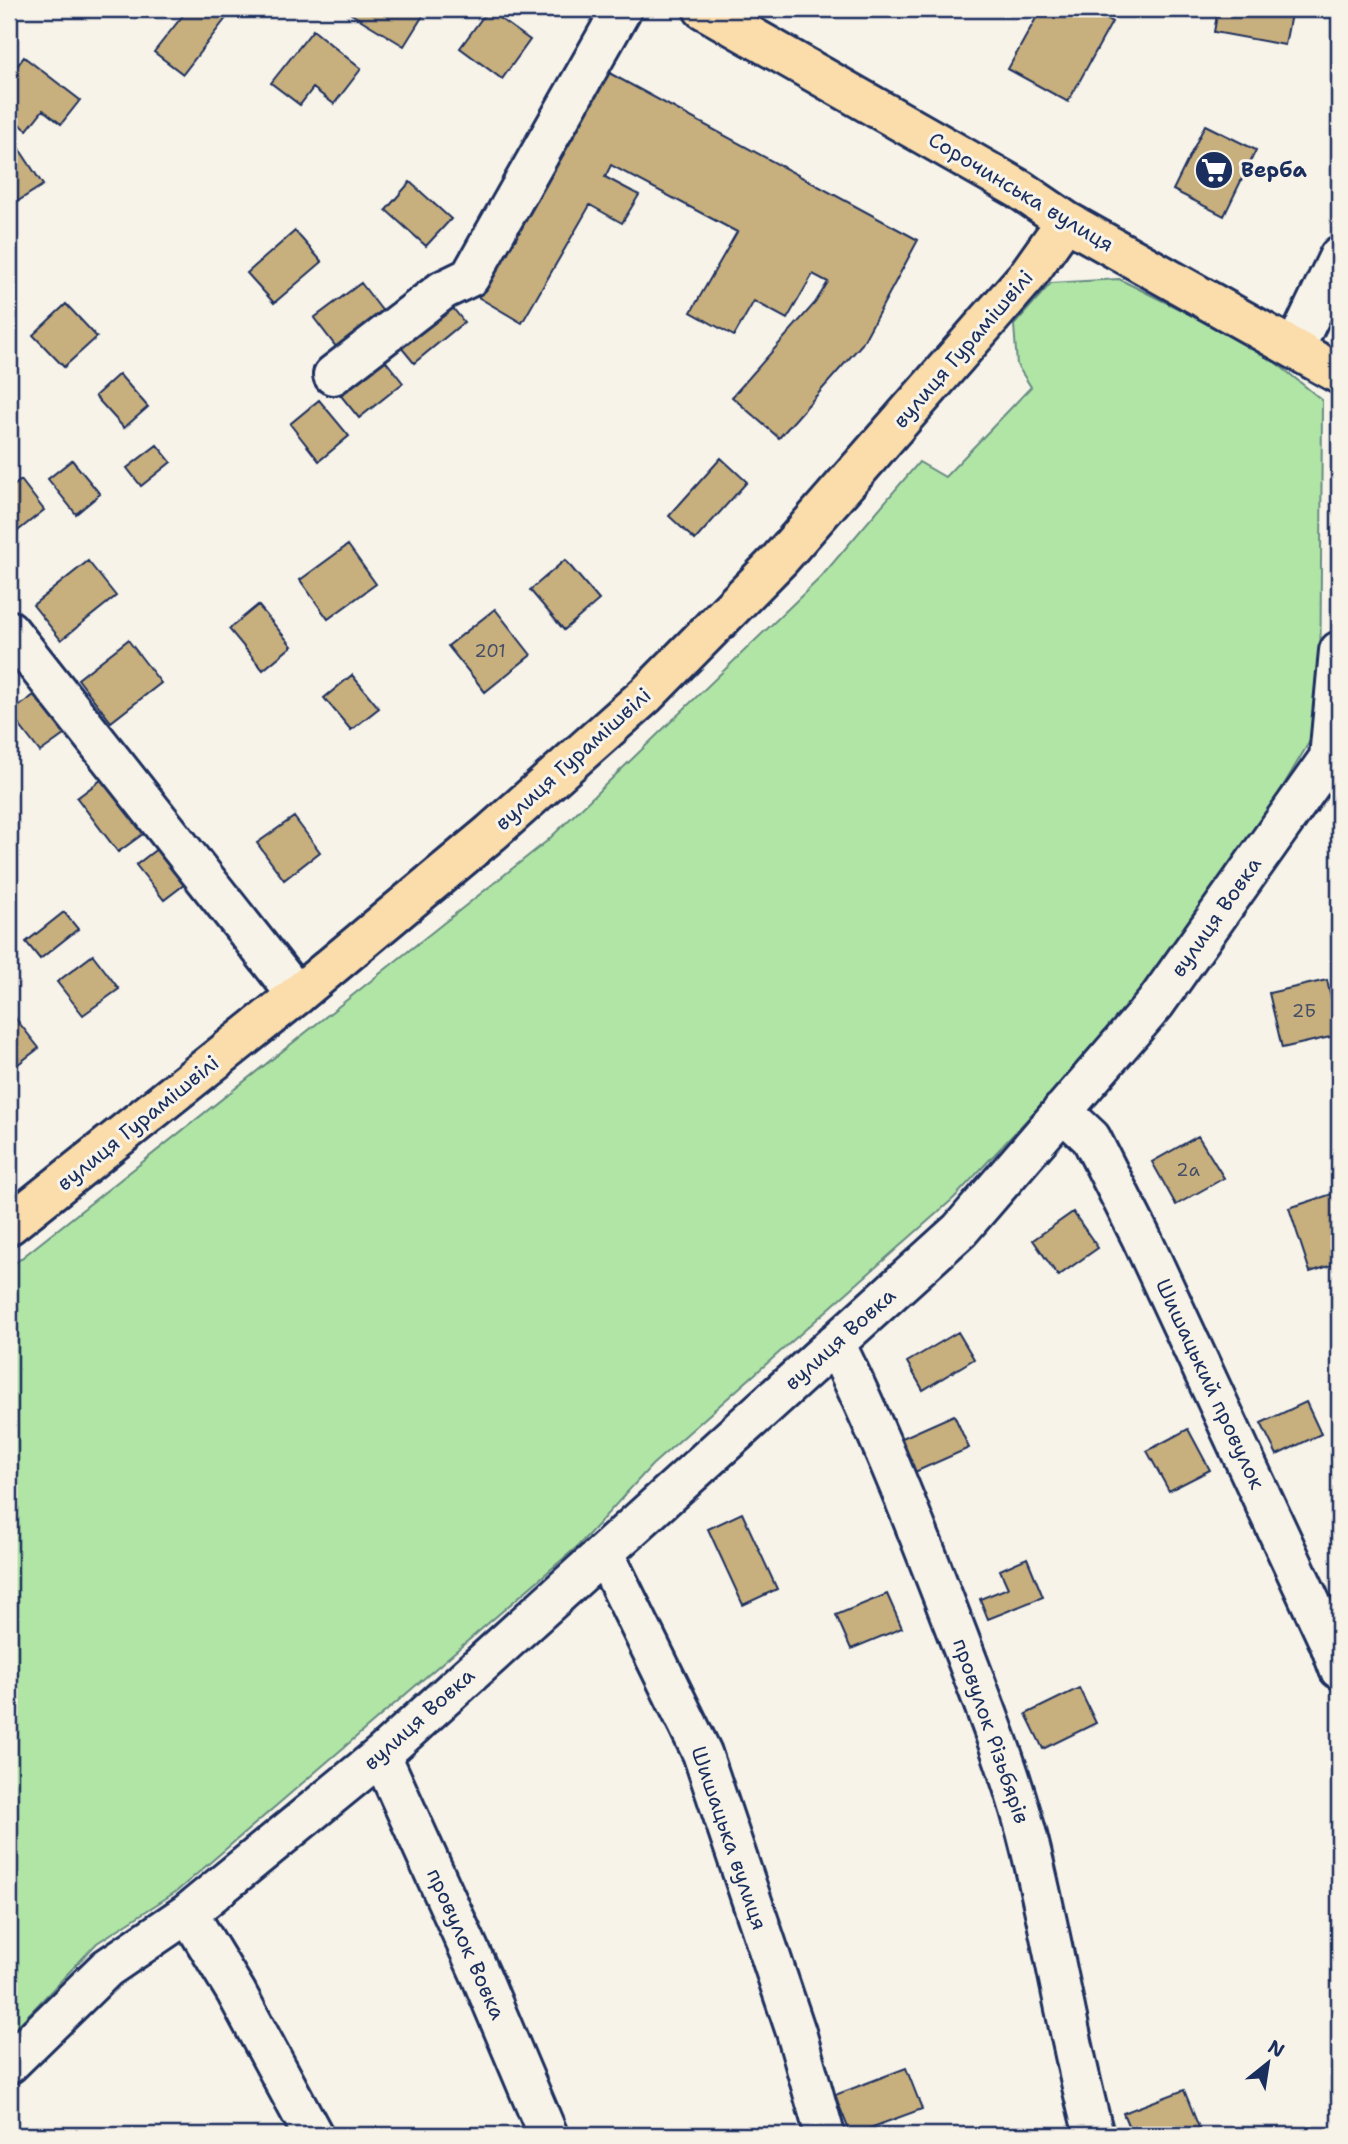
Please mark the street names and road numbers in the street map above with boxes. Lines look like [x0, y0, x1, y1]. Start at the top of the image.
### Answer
street label: Сорочинська вулиця [923, 125, 1119, 259]
street label: вулиця Гурамішвілі [887, 264, 1039, 434]
street label: вулиця Гурамішвілі [489, 681, 657, 837]
street label: вулиця Вовка [1164, 851, 1268, 983]
street label: вулиця Гурамішвілі [51, 1049, 225, 1197]
street label: Шишацький провулок [1149, 1274, 1271, 1494]
street label: вулиця Вовка [778, 1282, 902, 1396]
street label: провулок Різьбярів [946, 1635, 1036, 1827]
street label: вулиця Вовка [357, 1662, 481, 1776]
street label: Шишацька вулиця [684, 1742, 774, 1934]
street label: провулок Вовка [420, 1864, 512, 2024]

